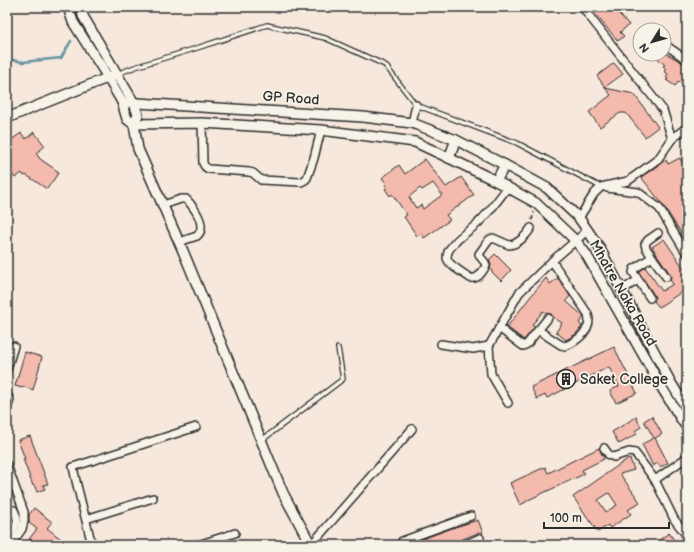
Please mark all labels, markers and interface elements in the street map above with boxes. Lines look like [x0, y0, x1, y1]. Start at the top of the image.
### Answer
north arrow [632, 22, 672, 62]
text: N [637, 41, 652, 55]
street label: GP Road [262, 88, 320, 108]
street label: Mhatre Naka Road [586, 237, 660, 349]
building icon: Saket College [555, 368, 577, 390]
place label: Saket College [580, 371, 668, 388]
scale bar [544, 504, 669, 530]
text: 100 m [550, 511, 582, 526]

